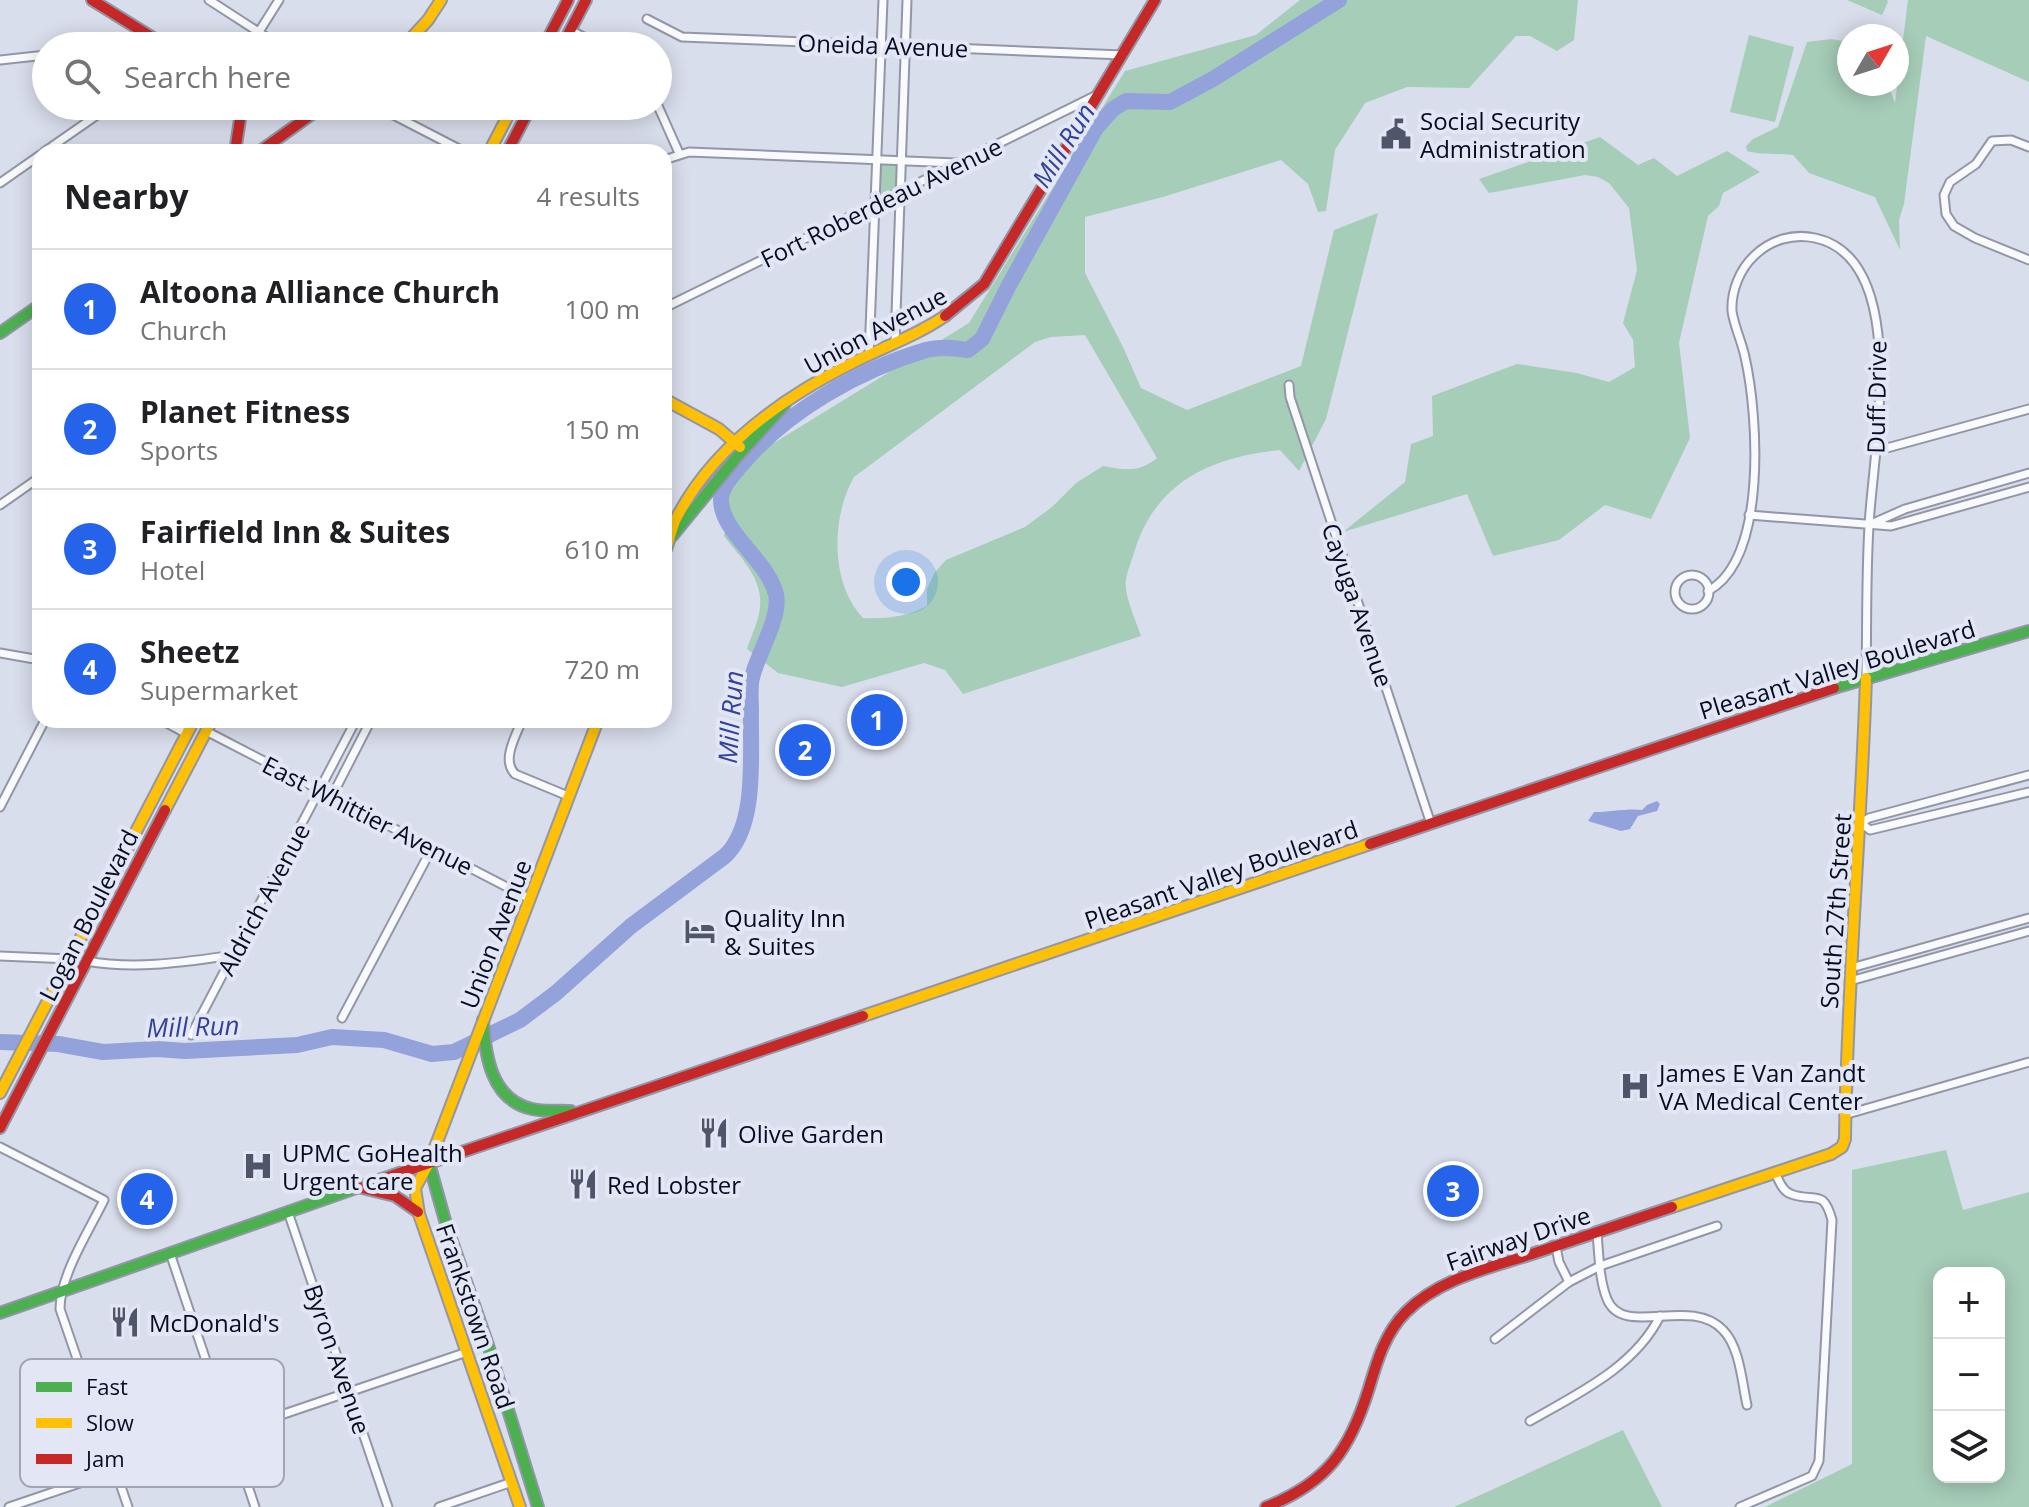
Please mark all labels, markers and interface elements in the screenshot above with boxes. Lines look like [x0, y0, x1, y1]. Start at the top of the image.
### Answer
north arrow [1837, 24, 1909, 96]
street label: Oneida Avenue [797, 26, 969, 64]
search box [32, 32, 672, 120]
icon: search [60, 54, 104, 98]
text: Search here [124, 56, 291, 97]
water label: Mill Run [1023, 96, 1103, 194]
place label: Social Security Administration [1420, 104, 1586, 165]
public building icon: Social Security Administration [1379, 117, 1413, 151]
street label: Fort Roberdeau Avenue [755, 129, 1007, 275]
text: Nearby [64, 173, 189, 219]
text: 4 results [537, 178, 640, 214]
text: Altoona Alliance Church [140, 271, 500, 312]
street label: Union Avenue [798, 279, 952, 381]
text: 1 [83, 291, 97, 327]
text: 100 m [565, 291, 640, 327]
text: Church [140, 312, 227, 348]
street label: Duff Drive [1859, 340, 1893, 454]
text: Planet Fitness [140, 391, 350, 432]
text: 2 [83, 411, 97, 447]
text: 150 m [565, 411, 640, 447]
text: Sports [140, 432, 218, 468]
text: Fairfield Inn & Suites [140, 511, 450, 552]
street label: Cayuga Avenue [1315, 519, 1401, 691]
text: 3 [83, 531, 97, 567]
text: 610 m [565, 531, 640, 567]
text: Hotel [140, 552, 205, 588]
your location [886, 562, 926, 602]
street label: Pleasant Valley Boulevard [1695, 611, 1979, 727]
text: Sheetz [140, 631, 239, 672]
text: 4 [83, 651, 97, 687]
text: 720 m [565, 651, 640, 687]
water label: Mill Run [709, 669, 751, 765]
text: Supermarket [140, 672, 298, 708]
pin: 1 [851, 690, 903, 750]
pin: 2 [779, 720, 831, 780]
street label: East Whittier Avenue [257, 748, 479, 882]
street label: Pleasant Valley Boulevard [1080, 812, 1362, 936]
street label: South 27th Street [1812, 812, 1858, 1010]
street label: Aldrich Avenue [209, 817, 317, 981]
street label: Logan Boulevard [31, 824, 145, 1006]
street label: Union Avenue [451, 855, 539, 1013]
place label: Quality Inn & Suites [724, 901, 846, 962]
hotel icon: Quality Inn & Suites [683, 914, 717, 948]
water label: Mill Run [146, 1006, 240, 1046]
place label: James E Van Zandt VA Medical Center [1657, 1056, 1865, 1117]
hospital icon: James E Van Zandt VA Medical Center [1618, 1069, 1652, 1103]
restaurant icon: Olive Garden [697, 1116, 731, 1150]
place label: Olive Garden [738, 1117, 884, 1150]
place label: UPMC GoHealth Urgent care [282, 1136, 463, 1197]
hospital icon: UPMC GoHealth Urgent care [241, 1149, 275, 1183]
pin: 3 [1427, 1161, 1479, 1221]
restaurant icon: Red Lobster [566, 1167, 600, 1201]
place label: Red Lobster [607, 1168, 741, 1201]
pin: 4 [121, 1169, 173, 1229]
street label: Fairway Drive [1441, 1198, 1595, 1278]
street label: Frankstown Road [429, 1219, 523, 1413]
map controls [1933, 1267, 2005, 1483]
button: + [1933, 1267, 2005, 1339]
street label: Byron Avenue [297, 1280, 379, 1438]
restaurant icon: McDonald's [108, 1305, 142, 1339]
place label: McDonald's [149, 1306, 279, 1339]
button: − [1933, 1339, 2005, 1411]
legend [20, 1359, 284, 1487]
text: Fast [86, 1371, 128, 1401]
text: Slow [86, 1407, 134, 1437]
button: layers [1933, 1411, 2005, 1483]
text: Jam [84, 1443, 125, 1473]

